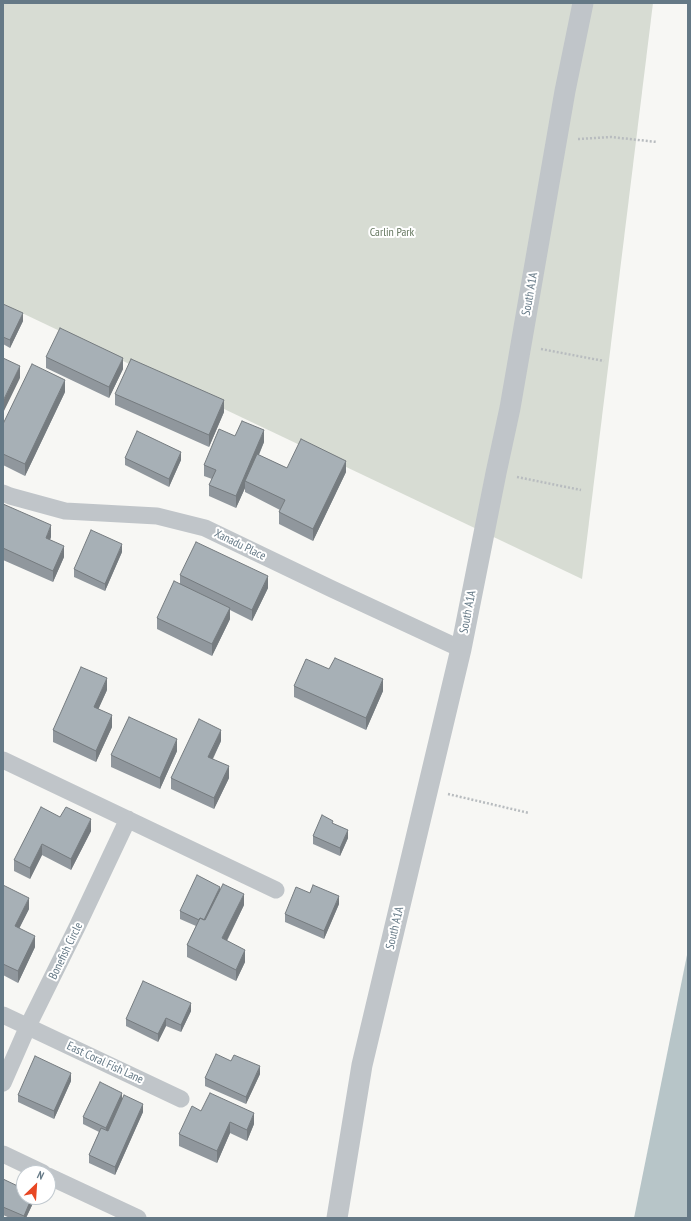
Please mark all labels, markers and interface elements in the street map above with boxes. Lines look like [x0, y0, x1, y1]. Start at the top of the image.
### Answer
park label: Carlin Park [370, 226, 414, 240]
street label: South A1A [519, 271, 541, 317]
street label: Xanadu Place [212, 526, 268, 564]
street label: South A1A [457, 589, 479, 635]
street label: South A1A [383, 905, 407, 951]
street label: Bonefish Circle [46, 920, 86, 982]
street label: East Coral Fish Lane [64, 1039, 146, 1087]
north arrow [16, 1165, 56, 1205]
text: N [35, 1167, 46, 1183]

